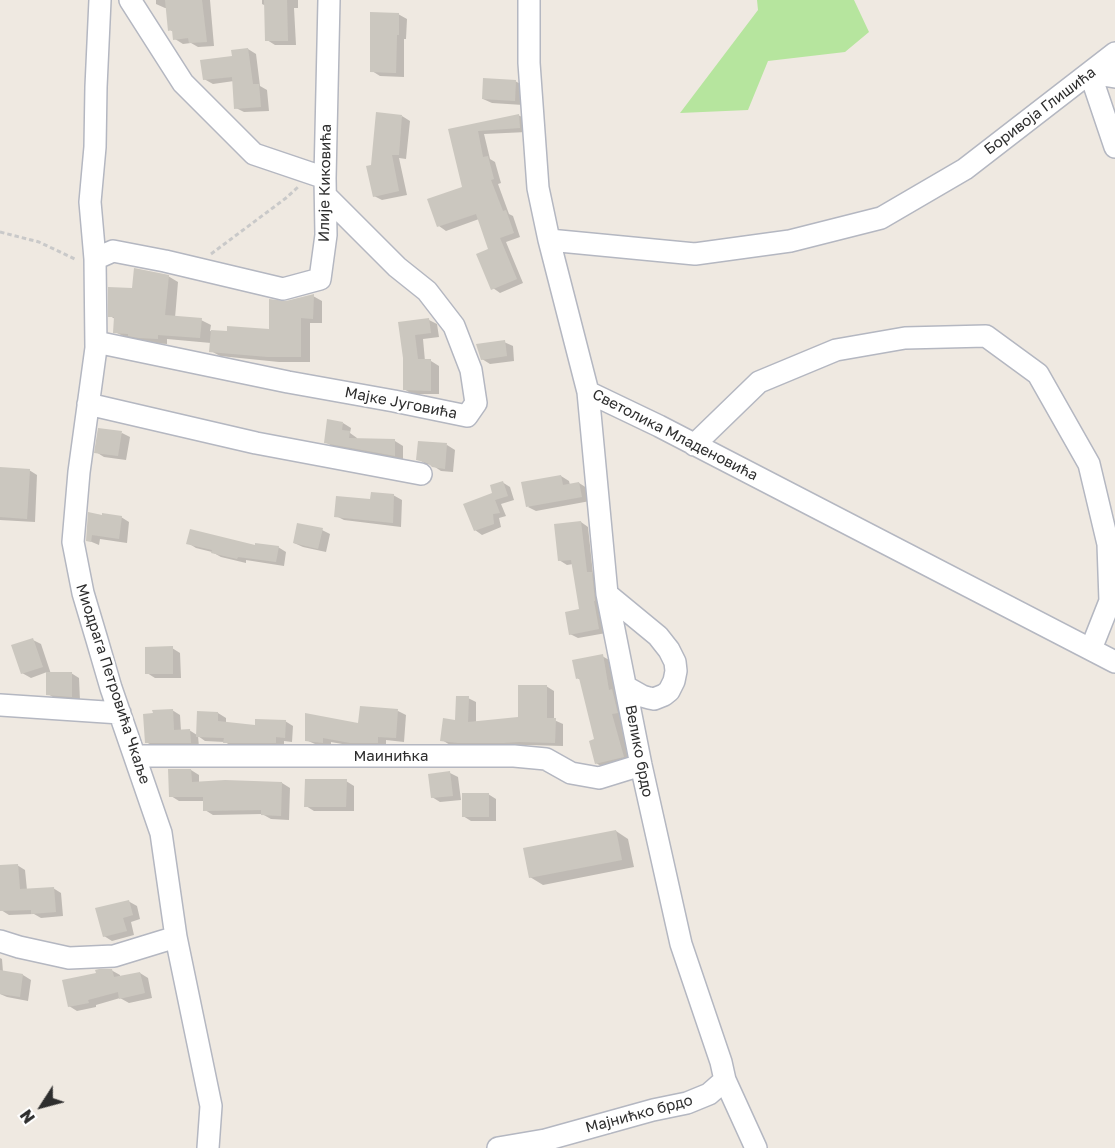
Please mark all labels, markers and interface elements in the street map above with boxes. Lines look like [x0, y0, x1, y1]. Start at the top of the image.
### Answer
street label: Боривоја Глишића [981, 63, 1099, 159]
street label: Илије Киковића [315, 124, 335, 242]
street label: Мајке Југовића [343, 383, 459, 423]
street label: Светолика Младеновића [589, 385, 761, 485]
street label: Миодрага Петровића Чкаље [72, 582, 154, 786]
street label: Велико брдо [621, 703, 657, 799]
street label: Маинићка [353, 747, 429, 765]
north arrow [12, 1076, 72, 1136]
street label: Мајнићко брдо [583, 1091, 695, 1137]
text: N [16, 1106, 39, 1127]

